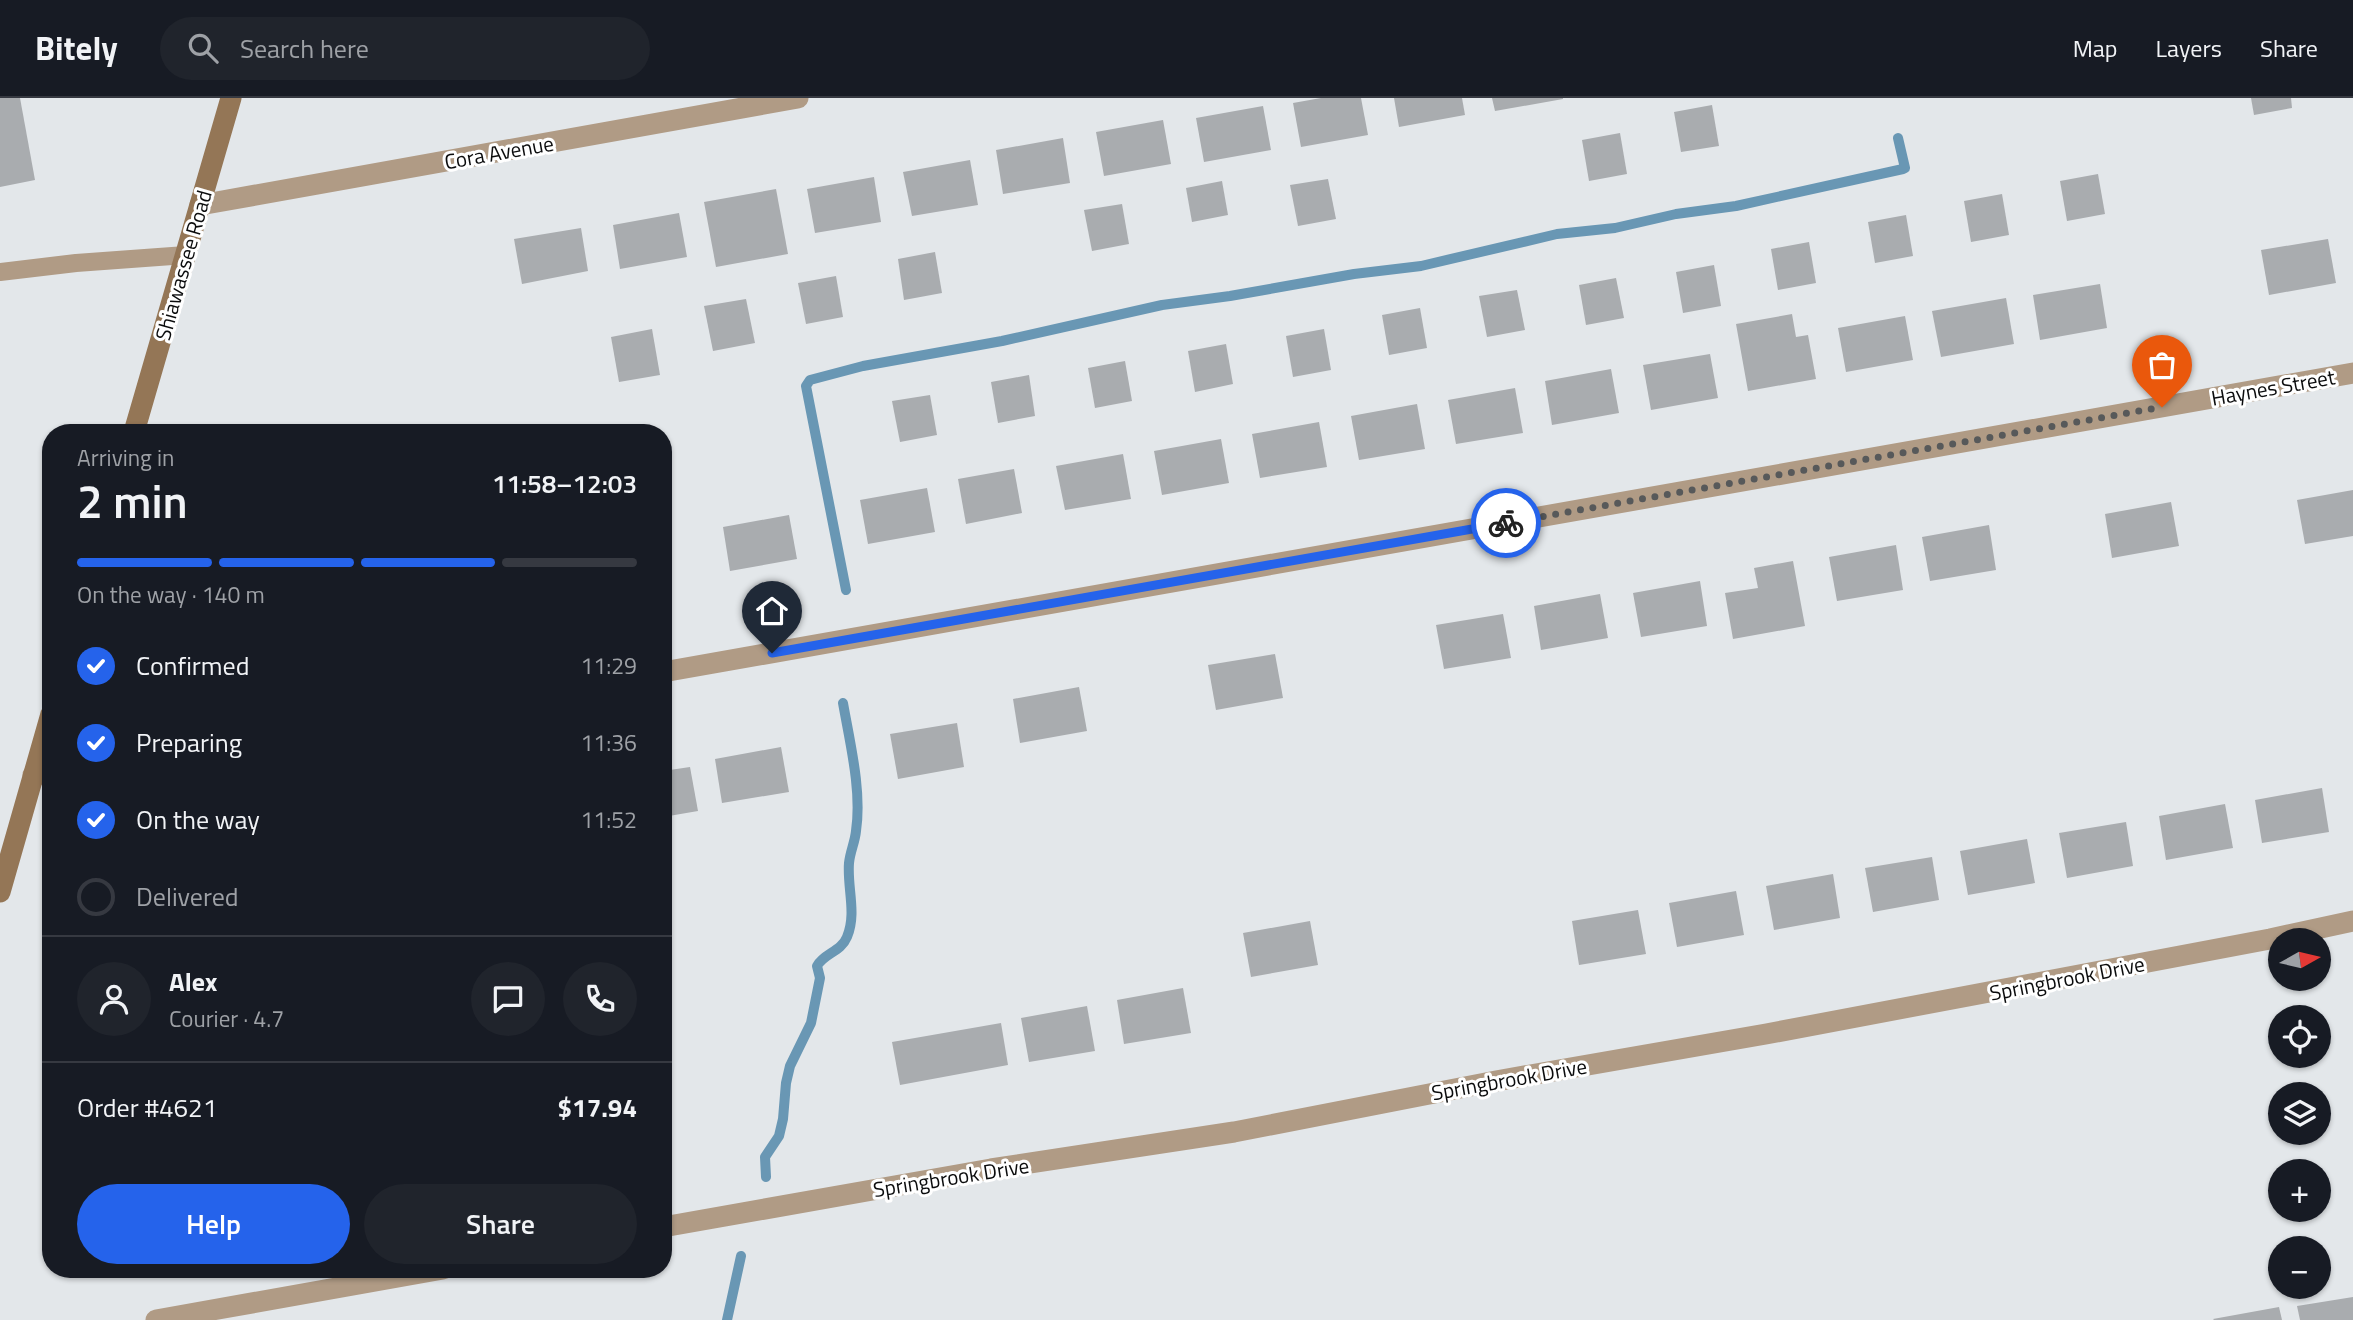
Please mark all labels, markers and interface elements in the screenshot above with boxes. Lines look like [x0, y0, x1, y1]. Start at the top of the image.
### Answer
search box [160, 17, 650, 80]
text: Bitely [35, 23, 118, 73]
icon: search [184, 29, 222, 67]
text: Search here [240, 29, 369, 68]
text: Map [2073, 30, 2118, 66]
text: Layers [2156, 30, 2222, 66]
text: Share [2260, 30, 2318, 66]
street label: Cora Avenue [442, 127, 556, 177]
street label: Shiawassee Road [146, 186, 220, 344]
pin [2132, 335, 2192, 407]
icon: bag [2143, 346, 2181, 384]
street label: Haynes Street [2209, 360, 2338, 414]
text: Arriving in [77, 440, 174, 475]
text: 11:58–12:03 [492, 464, 637, 503]
text: 2 min [77, 466, 188, 536]
courier [1471, 488, 1541, 558]
icon: bike [1487, 504, 1525, 542]
text: On the way · 140 m [77, 577, 265, 612]
pin [742, 581, 802, 653]
icon: home [753, 592, 791, 630]
text: Confirmed [136, 646, 250, 685]
icon: check [77, 647, 115, 685]
text: 11:29 [580, 648, 637, 683]
text: Preparing [136, 723, 242, 762]
icon: check [77, 724, 115, 762]
text: 11:36 [580, 725, 637, 760]
text: On the way [136, 800, 260, 839]
icon: check [77, 801, 115, 839]
text: 11:52 [580, 802, 637, 837]
text: Delivered [136, 877, 239, 916]
north arrow [2268, 928, 2331, 990]
map controls [2268, 928, 2331, 1299]
street label: Springbrook Drive [1987, 947, 2147, 1009]
button: person [77, 962, 151, 1036]
text: Alex [169, 962, 217, 1001]
button: chat [471, 962, 545, 1036]
button: phone [563, 962, 637, 1036]
text: Courier · 4.7 [169, 1001, 284, 1036]
button: locate [2268, 1005, 2331, 1068]
street label: Springbrook Drive [1429, 1050, 1589, 1108]
button: layers [2268, 1082, 2331, 1145]
text: Order #4621 [77, 1088, 217, 1127]
text: $17.94 [558, 1088, 637, 1127]
street label: Springbrook Drive [871, 1149, 1031, 1205]
button: + [2268, 1159, 2331, 1222]
button: Help [77, 1184, 350, 1264]
button: Share [364, 1184, 637, 1264]
button: − [2268, 1236, 2331, 1299]

